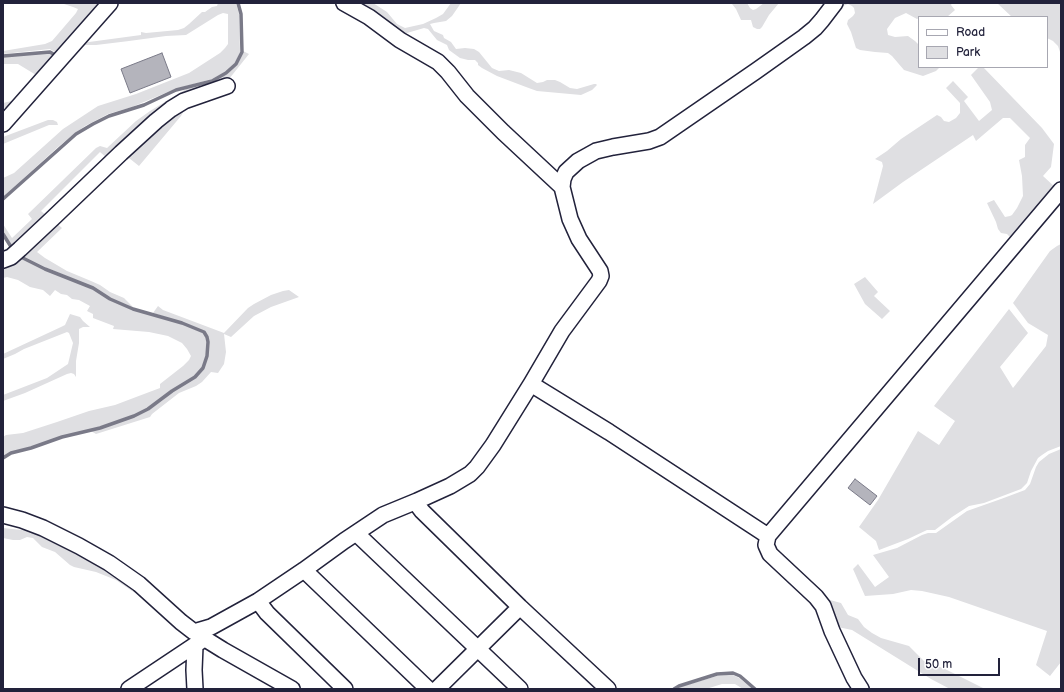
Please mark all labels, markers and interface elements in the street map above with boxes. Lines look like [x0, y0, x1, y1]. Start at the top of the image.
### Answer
legend [918, 16, 1048, 68]
text: Road [956, 25, 985, 40]
text: Park [956, 45, 980, 60]
scale bar [920, 650, 1002, 676]
text: 50 m [925, 657, 952, 672]

